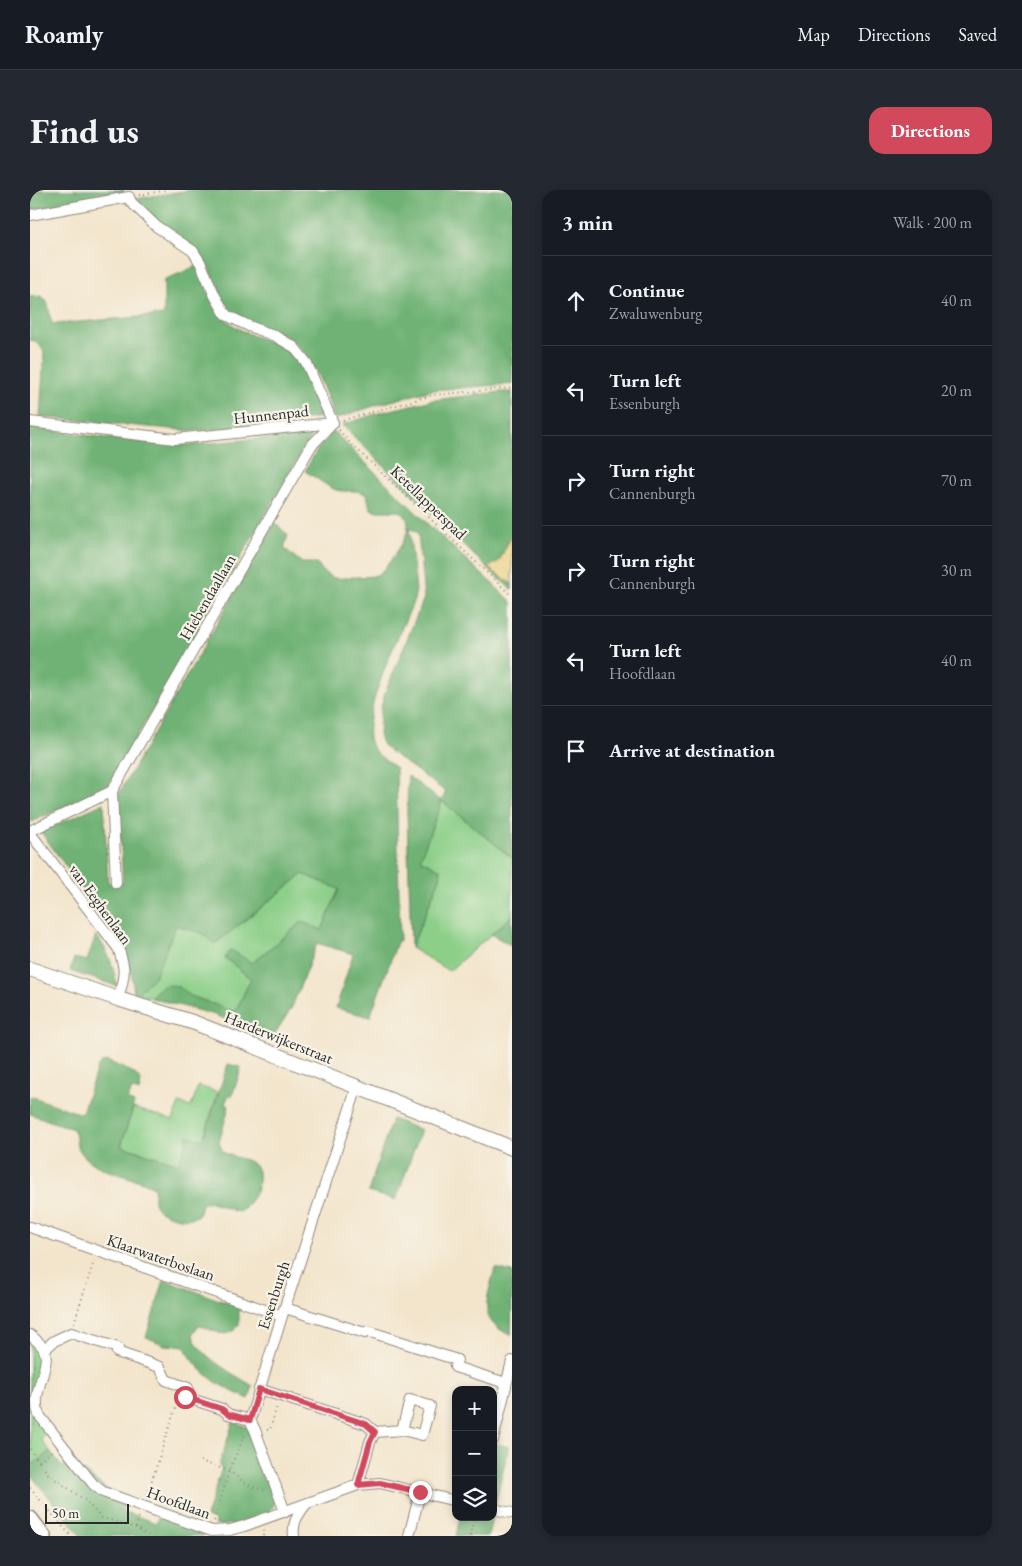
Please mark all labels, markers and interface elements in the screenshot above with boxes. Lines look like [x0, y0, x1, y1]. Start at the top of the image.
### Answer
text: Roamly [25, 19, 103, 50]
text: Map [798, 23, 830, 46]
text: Directions [858, 23, 930, 46]
text: Saved [958, 23, 997, 46]
button: Directions [869, 107, 992, 154]
text: Find us [30, 108, 139, 153]
text: 3 min [562, 209, 613, 236]
text: Walk · 200 m [893, 212, 972, 233]
text: Continue [609, 278, 684, 303]
icon: ahead [562, 287, 590, 315]
text: 40 m [941, 290, 972, 311]
text: Zwaluwenburg [609, 303, 702, 324]
text: Turn left [609, 368, 681, 393]
icon: left [562, 377, 590, 405]
text: 20 m [941, 380, 972, 401]
text: Essenburgh [609, 393, 680, 414]
street label: Hunnenpad [232, 400, 311, 429]
text: Turn right [609, 458, 695, 483]
street label: Ketellapperspad [386, 461, 472, 545]
icon: right [562, 467, 590, 495]
text: 70 m [941, 470, 972, 491]
text: Cannenburgh [609, 483, 696, 504]
text: Turn right [609, 548, 695, 573]
street label: Hiebendaallaan [174, 550, 241, 644]
icon: right [562, 557, 590, 585]
text: 30 m [941, 560, 972, 581]
text: Cannenburgh [609, 573, 696, 594]
text: Turn left [609, 638, 681, 663]
icon: left [562, 647, 590, 675]
text: 40 m [941, 650, 972, 671]
text: Hoofdlaan [609, 663, 676, 684]
icon: arrive [562, 737, 590, 765]
text: Arrive at destination [609, 738, 775, 763]
street label: van Eeghenlaan [64, 860, 137, 949]
street label: Harderwijkerstraat [221, 1006, 336, 1069]
street label: Klaarwaterboslaan [104, 1229, 218, 1286]
street label: Essenburgh [252, 1258, 294, 1332]
route start [174, 1386, 197, 1409]
map controls [452, 1386, 497, 1521]
button: + [452, 1386, 497, 1431]
button: − [452, 1431, 497, 1476]
button: layers [452, 1476, 497, 1521]
street label: Hoofdlaan [144, 1481, 214, 1524]
route end [409, 1481, 432, 1504]
scale bar [45, 1501, 129, 1524]
text: 50 m [52, 1504, 79, 1522]

